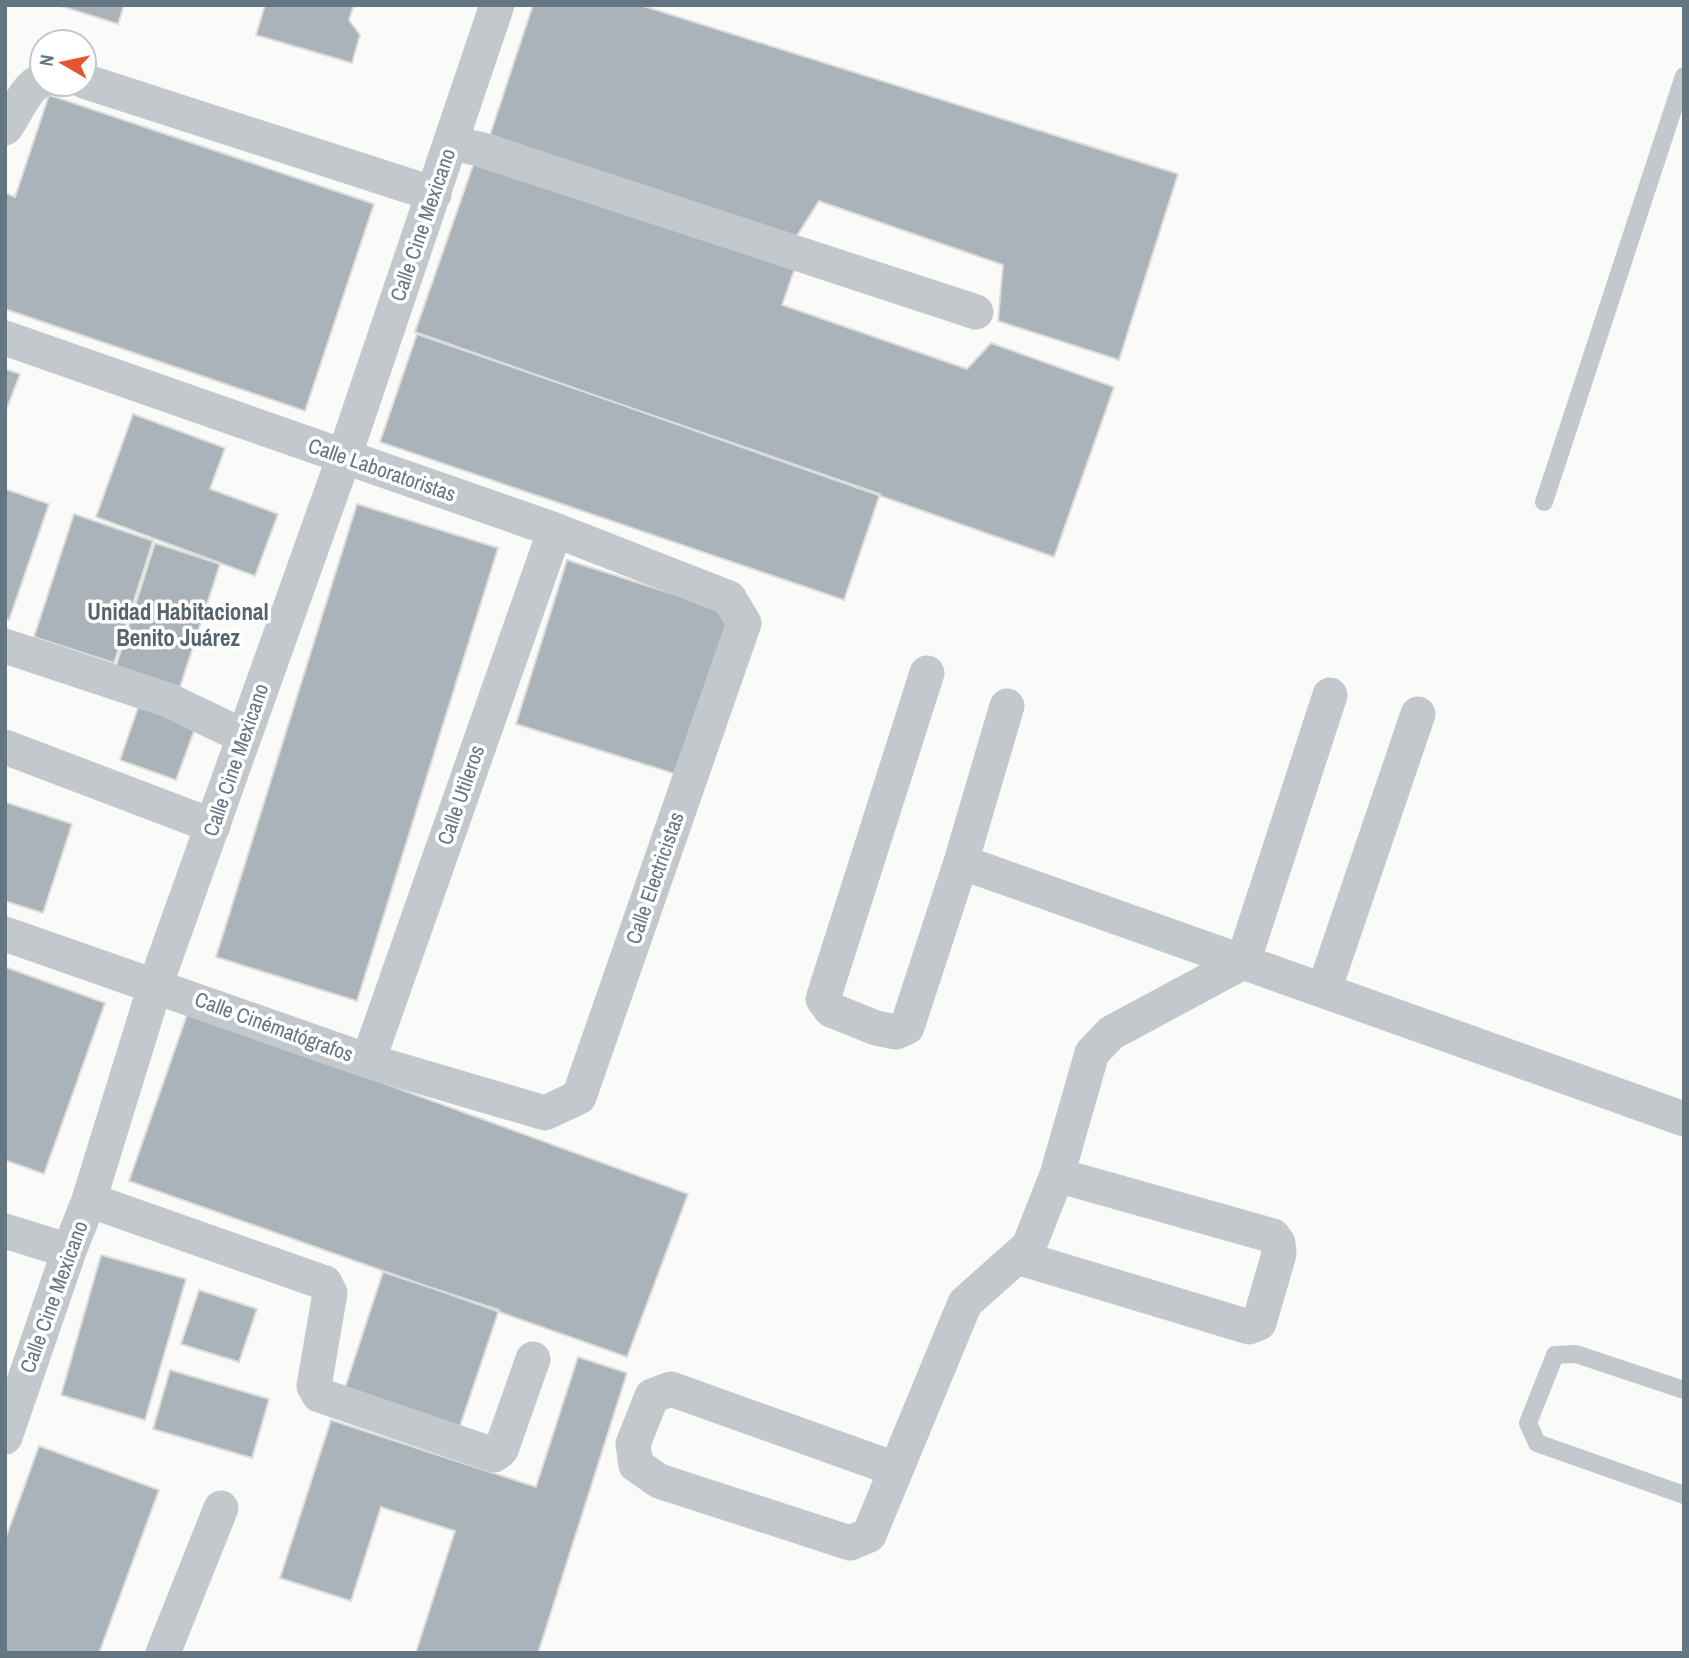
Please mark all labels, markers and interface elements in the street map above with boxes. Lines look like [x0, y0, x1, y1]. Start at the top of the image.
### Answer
north arrow [28, 28, 98, 98]
text: N [32, 53, 60, 68]
street label: Calle Cine Mexicano [383, 145, 462, 305]
street label: Calle Laboratoristas [305, 431, 460, 508]
district label: Unidad Habitacional Benito Juárez [87, 596, 269, 653]
street label: Calle Cine Mexicano [196, 680, 275, 840]
street label: Calle Utileros [430, 741, 491, 848]
street label: Calle Electricistas [618, 808, 691, 948]
street label: Calle Cinématógrafos [191, 984, 357, 1069]
street label: Calle Cine Mexicano [13, 1217, 94, 1377]

